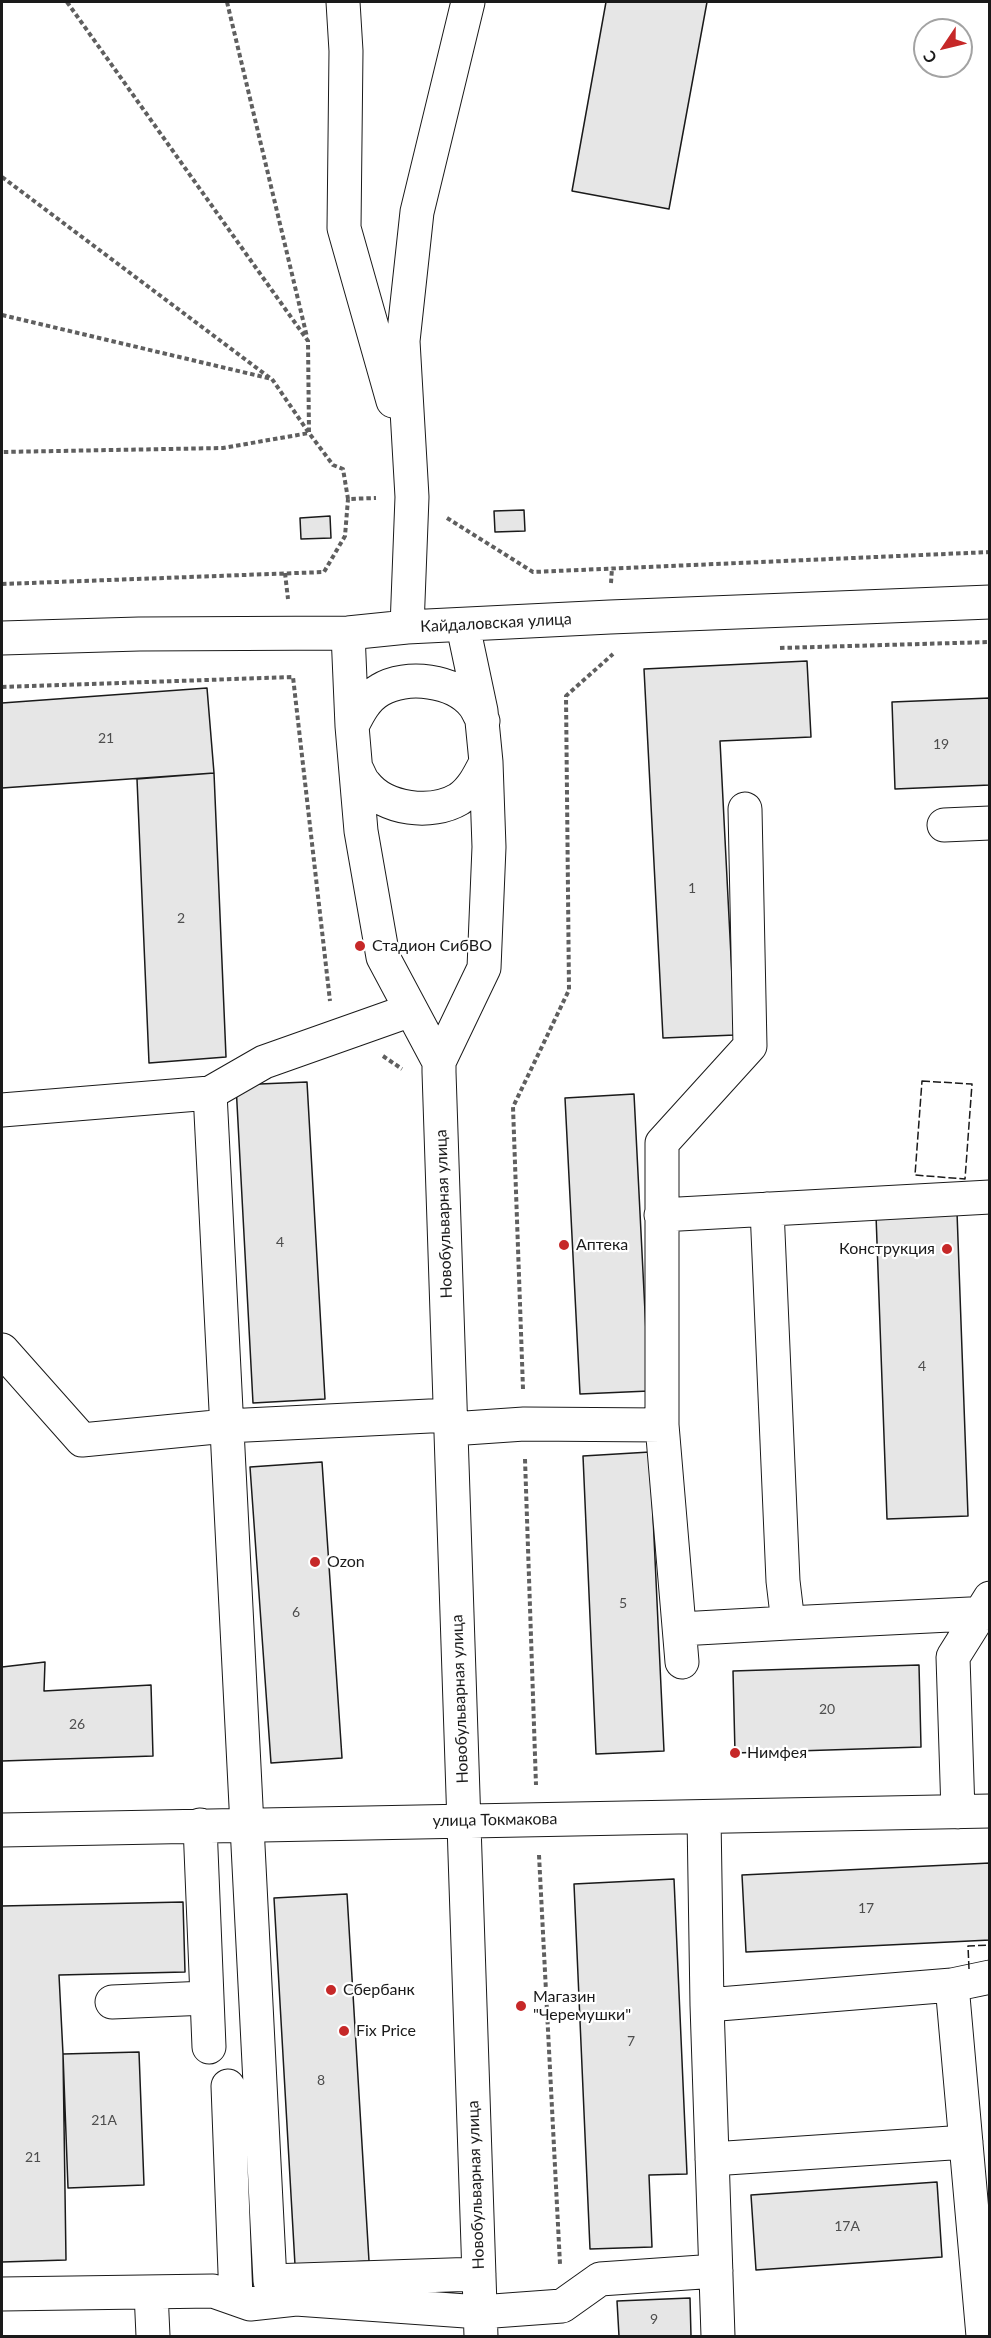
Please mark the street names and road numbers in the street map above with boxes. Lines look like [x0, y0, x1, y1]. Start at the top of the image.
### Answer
street label: Кайдаловская улица [420, 609, 572, 637]
street label: Новобульварная улица [431, 1129, 457, 1299]
street label: Новобульварная улица [447, 1614, 473, 1784]
street label: улица Токмакова [432, 1809, 558, 1831]
street label: Новобульварная улица [463, 2100, 489, 2270]

